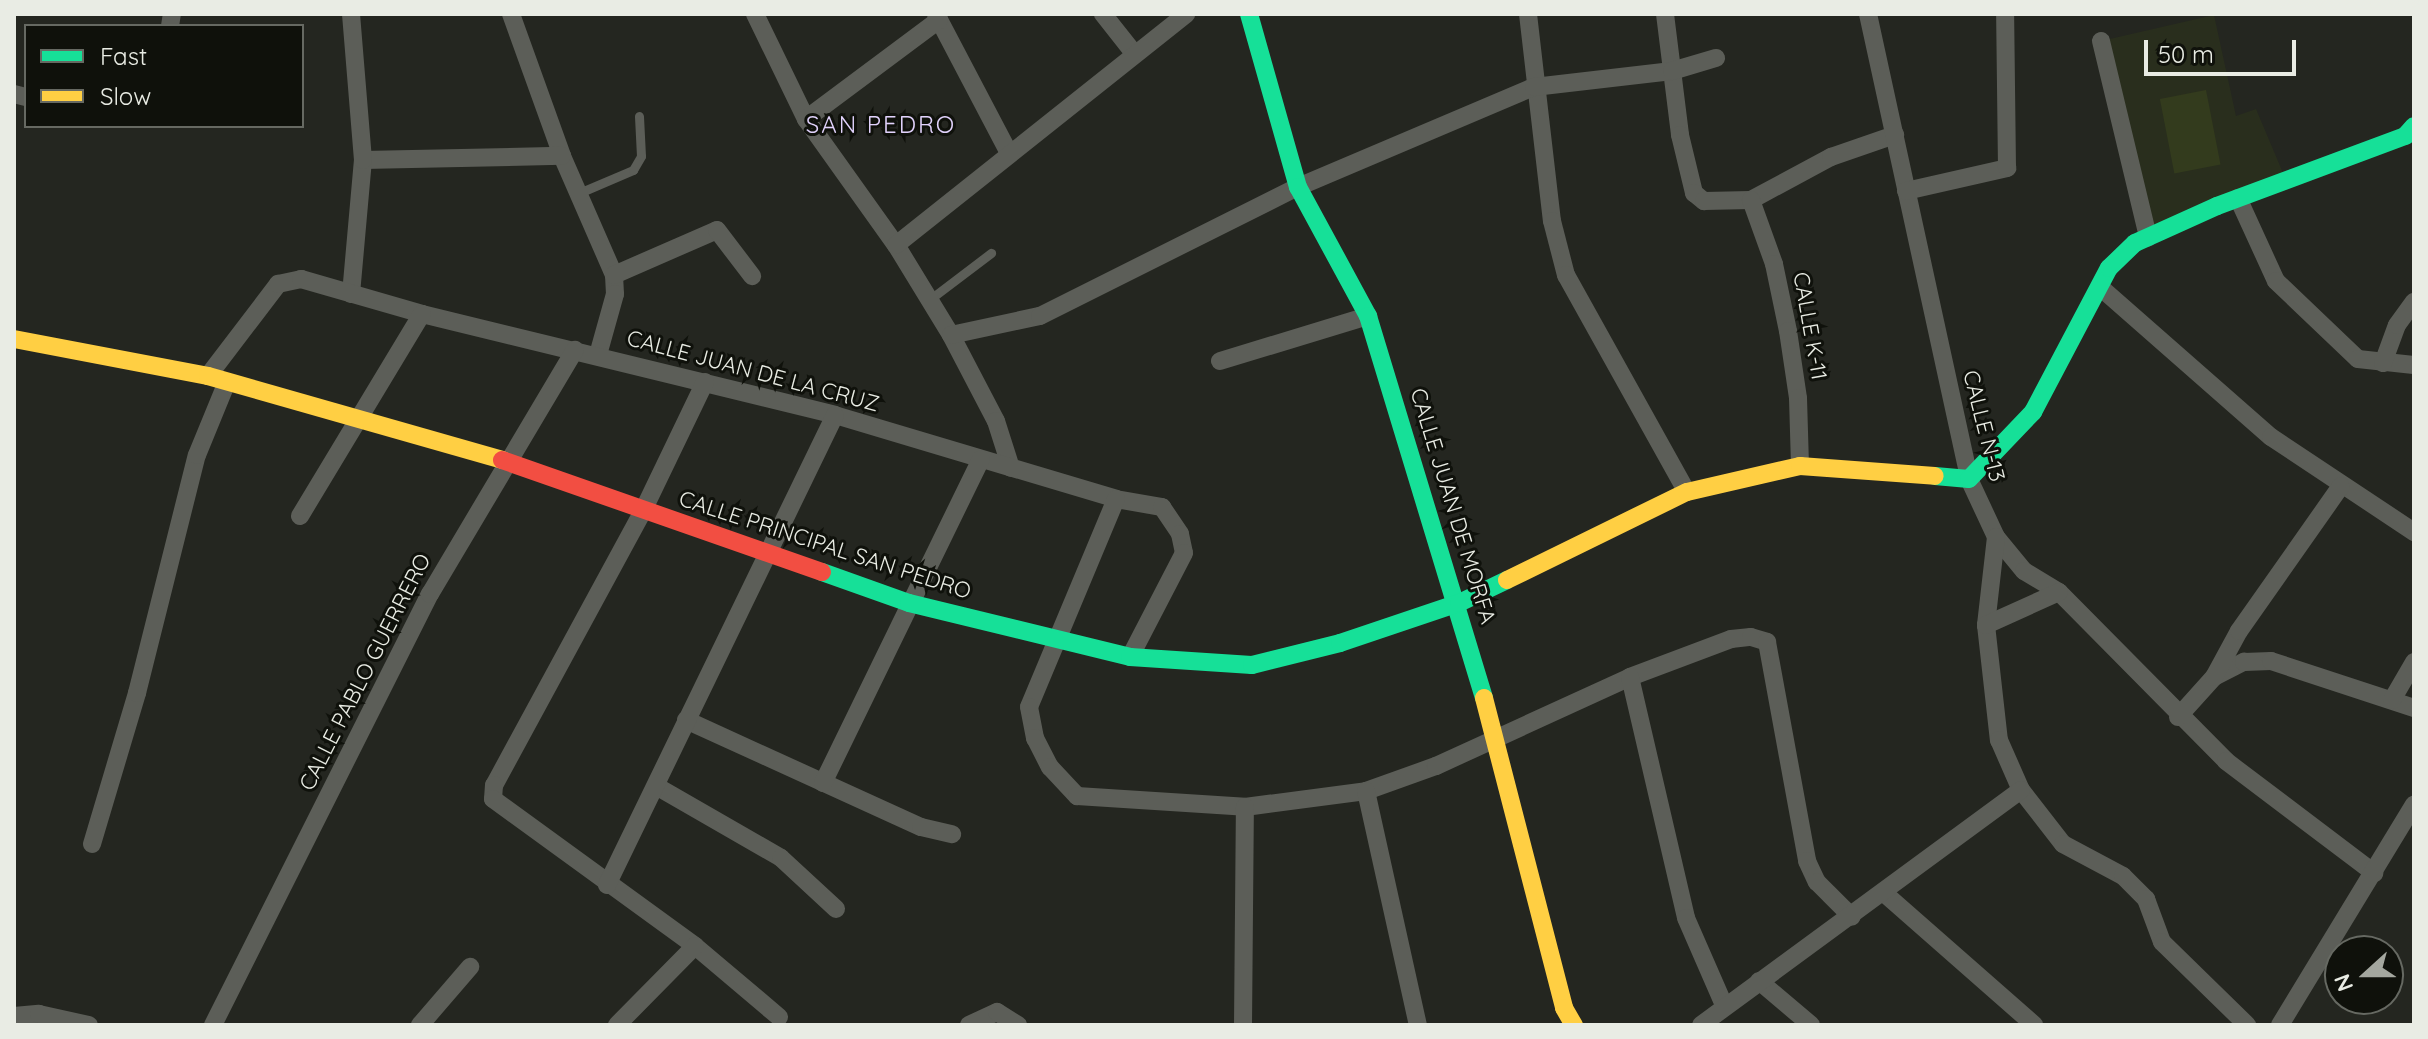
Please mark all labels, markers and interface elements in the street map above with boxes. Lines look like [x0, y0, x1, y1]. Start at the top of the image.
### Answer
legend [24, 24, 304, 128]
scale bar [2148, 24, 2300, 74]
text: 50 m [2158, 39, 2214, 69]
text: Fast [100, 41, 147, 71]
text: Slow [100, 81, 151, 111]
district label: SAN PEDRO [806, 111, 956, 139]
street label: CALLE K-11 [1788, 270, 1832, 382]
street label: CALLE JUAN DE LA CRUZ [624, 325, 882, 417]
street label: CALLE N-13 [1957, 368, 2011, 484]
street label: CALLE JUAN DE MORFA [1405, 385, 1501, 627]
street label: CALLE PRINCIPAL SAN PEDRO [676, 485, 974, 605]
street label: CALLE PABLO GUERRERO [294, 549, 436, 795]
north arrow [2324, 935, 2404, 1015]
text: N [2327, 970, 2359, 995]

